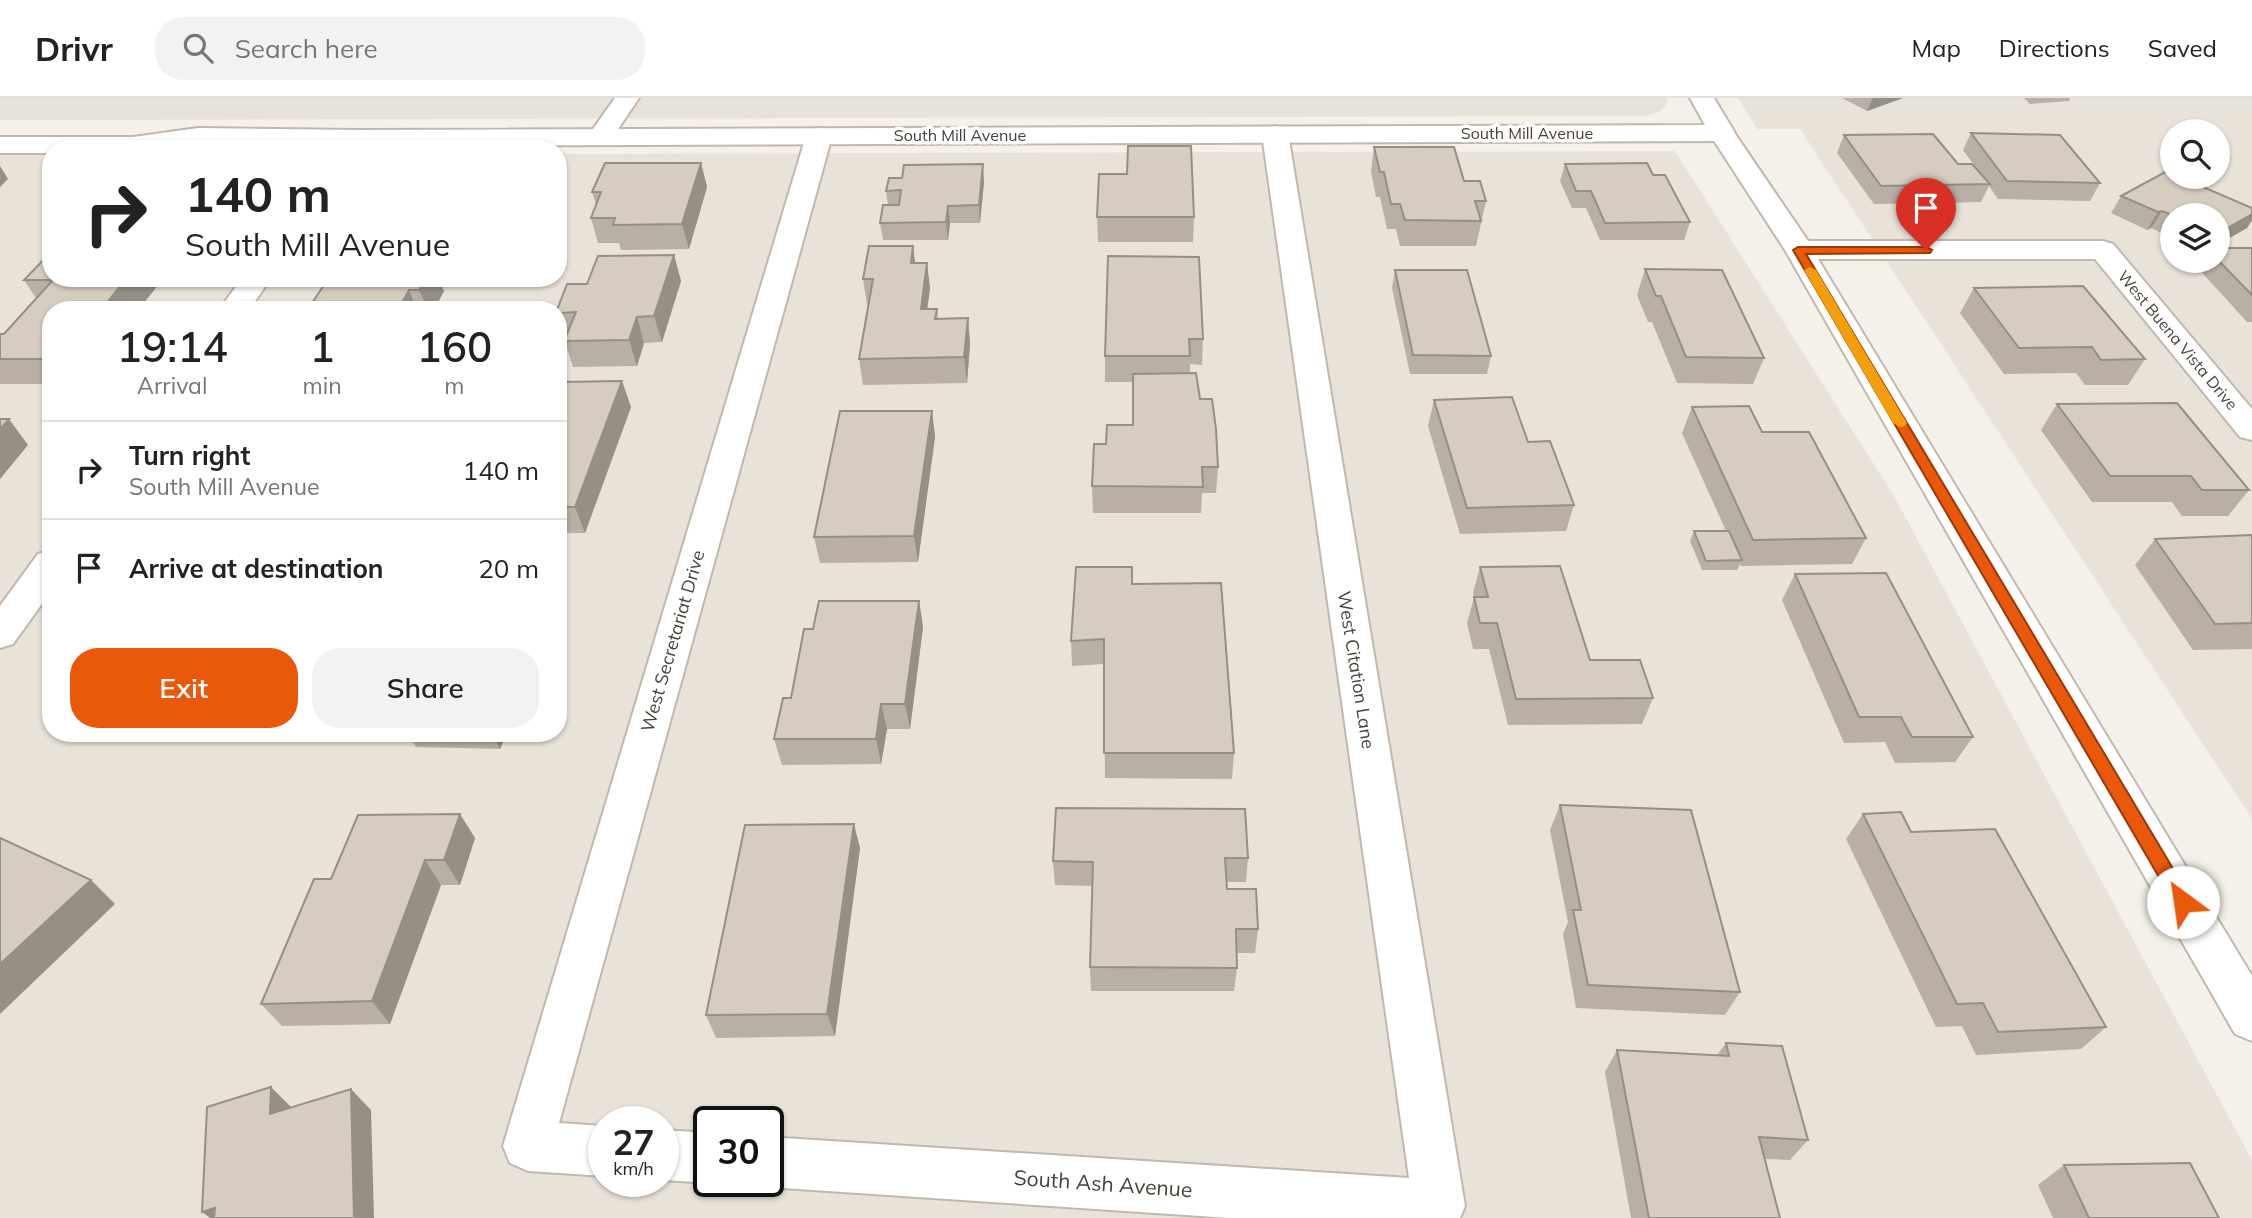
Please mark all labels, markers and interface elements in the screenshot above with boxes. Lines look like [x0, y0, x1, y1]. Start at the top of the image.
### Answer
search box [155, 17, 645, 80]
text: Drivr [35, 28, 113, 69]
icon: search [179, 29, 217, 67]
text: Search here [235, 32, 378, 65]
text: Map [1911, 33, 1961, 63]
text: Directions [1999, 33, 2110, 63]
text: Saved [2148, 33, 2217, 63]
map controls [2160, 119, 2230, 273]
button: search [2160, 119, 2230, 189]
street label: South Mill Avenue [1461, 123, 1593, 143]
street label: South Mill Avenue [894, 125, 1026, 145]
text: 140 m [185, 163, 331, 224]
icon: right [70, 168, 161, 259]
pin [1896, 178, 1956, 250]
icon: arrive [1907, 189, 1945, 227]
button: layers [2160, 203, 2230, 273]
text: South Mill Avenue [185, 224, 450, 264]
street label: West Buena Vista Drive [2114, 266, 2242, 414]
text: 19:14 [117, 320, 228, 373]
text: 1 [309, 320, 335, 373]
text: 160 [417, 320, 492, 373]
text: Arrival [137, 371, 207, 400]
text: min [302, 371, 342, 400]
text: m [444, 371, 464, 400]
text: Turn right [129, 439, 250, 472]
icon: right [70, 451, 108, 489]
text: 140 m [463, 454, 539, 487]
text: South Mill Avenue [129, 472, 320, 501]
street label: West Secretariat Drive [636, 547, 709, 734]
icon: arrive [70, 549, 108, 587]
text: Arrive at destination [129, 552, 384, 585]
text: 20 m [478, 552, 539, 585]
street label: West Citation Lane [1333, 589, 1380, 750]
button: Exit [70, 648, 298, 728]
button: Share [312, 648, 539, 728]
position arrow [2146, 865, 2220, 939]
speed limit sign: 30 [693, 1106, 784, 1197]
text: 27 [612, 1120, 655, 1164]
text: km/h [613, 1157, 654, 1180]
street label: South Ash Avenue [1013, 1164, 1193, 1202]

